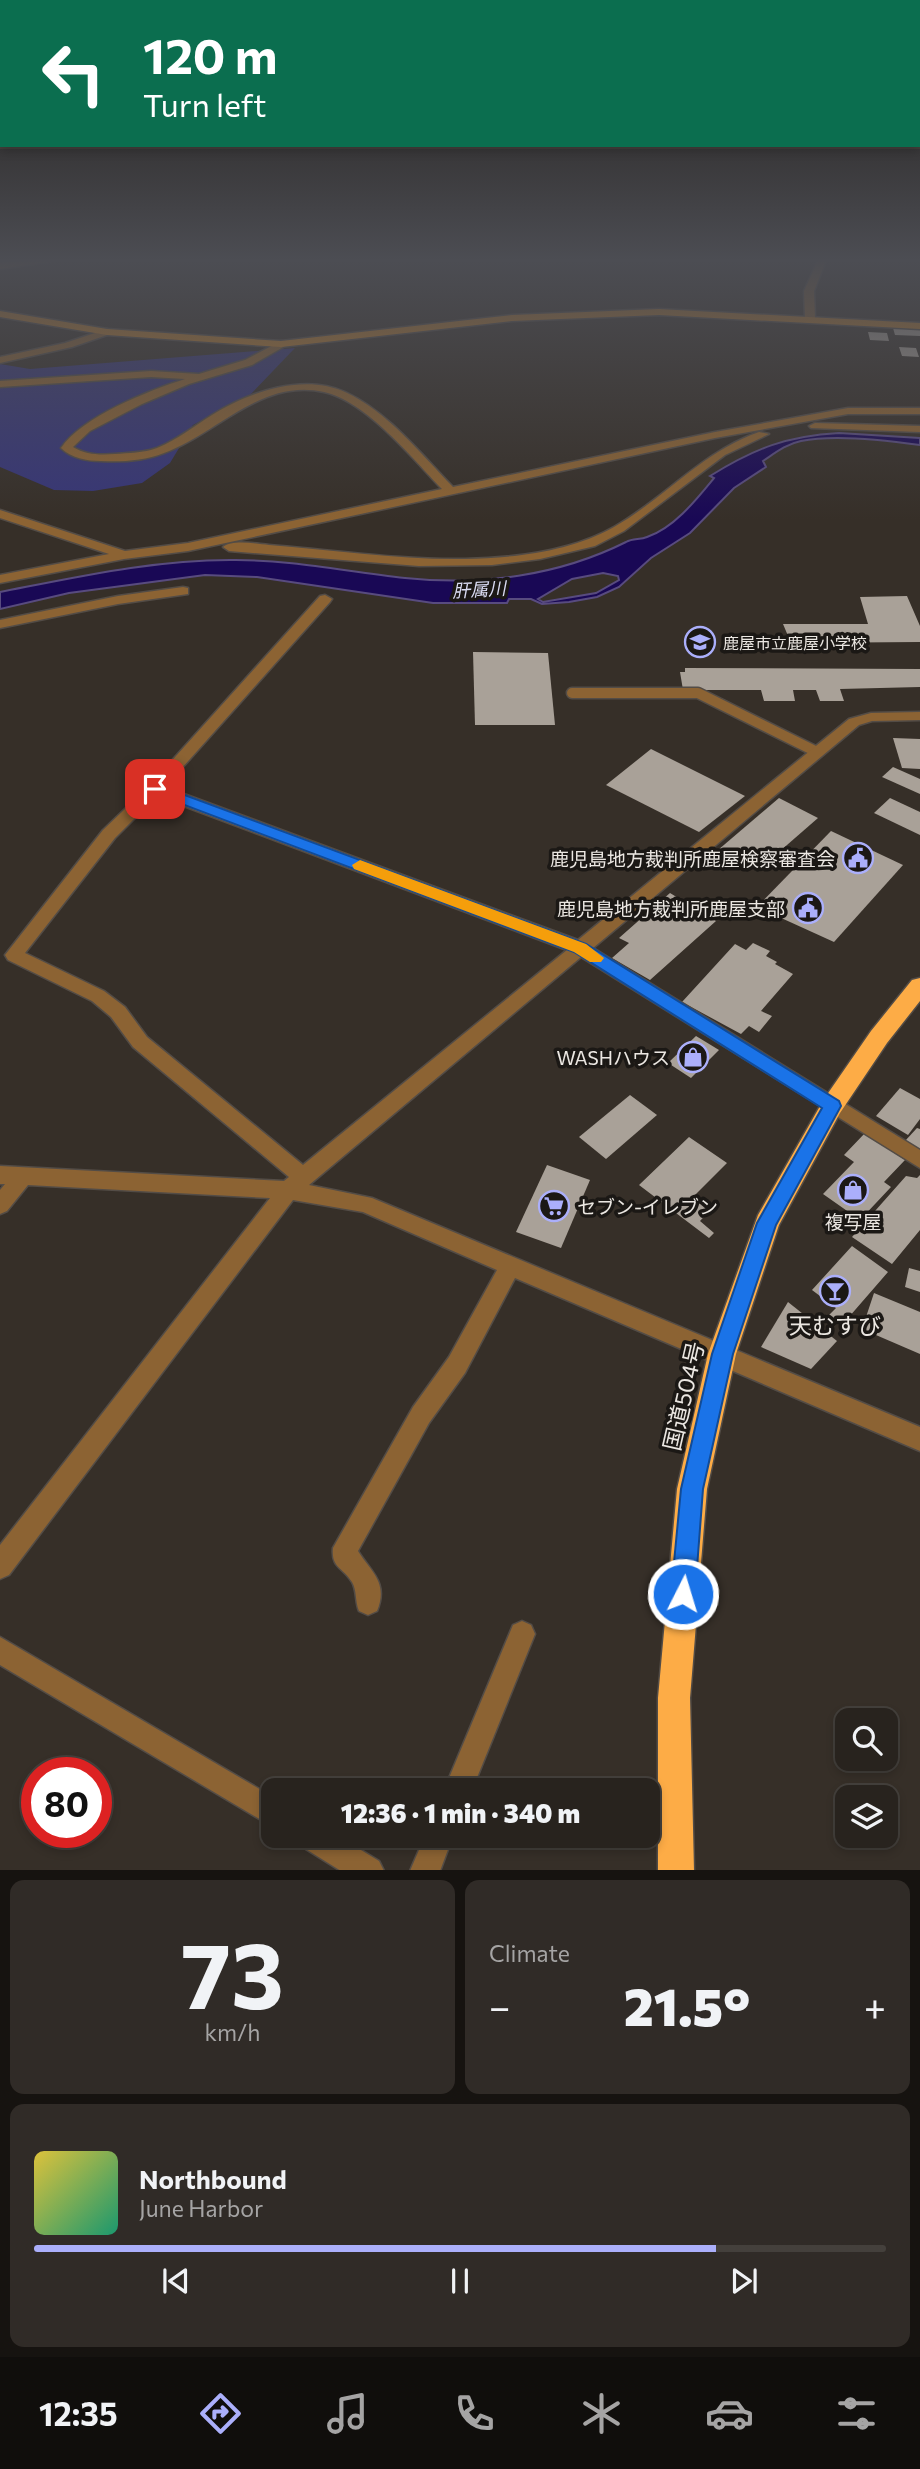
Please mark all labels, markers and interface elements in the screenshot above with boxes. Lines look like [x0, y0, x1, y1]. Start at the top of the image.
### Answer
text: 120 m [143, 24, 277, 84]
icon: left [28, 28, 119, 119]
text: Turn left [143, 84, 267, 124]
water label: 肝属川 [451, 576, 509, 601]
school or university icon: 鹿屋市立鹿屋小学校 [683, 625, 717, 659]
place label: 鹿屋市立鹿屋小学校 [723, 633, 867, 652]
pin [125, 759, 185, 819]
icon: arrive [136, 770, 174, 808]
public building icon: 鹿児島地方裁判所鹿屋検察審査会 [841, 841, 875, 875]
place label: 鹿児島地方裁判所鹿屋検察審査会 [550, 847, 835, 870]
public building icon: 鹿児島地方裁判所鹿屋支部 [791, 891, 825, 925]
place label: 鹿児島地方裁判所鹿屋支部 [557, 897, 785, 920]
shop icon: WASHハウス [676, 1040, 710, 1074]
place label: WASHハウス [557, 1046, 670, 1069]
shop icon: 複写屋 [836, 1173, 870, 1207]
supermarket icon: セブン-イレブン [537, 1189, 571, 1223]
place label: セブン-イレブン [577, 1195, 718, 1218]
place label: 複写屋 [824, 1210, 882, 1233]
bar icon: 天むすび [818, 1274, 852, 1308]
place label: 天むすび [789, 1311, 881, 1339]
street label: 国道504号 [657, 1339, 709, 1453]
position arrow [646, 1557, 720, 1631]
map controls [835, 1708, 898, 1848]
button: search [835, 1708, 898, 1771]
speed limit sign: 80 [21, 1757, 112, 1848]
button: layers [835, 1785, 898, 1848]
text: 12:36 · 1 min · 340 m [341, 1797, 580, 1828]
text: 73 [181, 1916, 284, 2028]
text: Climate [489, 1939, 570, 1967]
text: 21.5° [624, 1973, 750, 2037]
text: − [489, 1982, 511, 2029]
text: + [864, 1982, 886, 2029]
text: km/h [205, 2018, 260, 2046]
text: Northbound [139, 2163, 287, 2194]
text: June Harbor [139, 2194, 263, 2222]
icon: previous [157, 2262, 195, 2300]
icon: pause [441, 2262, 479, 2300]
icon: next [725, 2262, 763, 2300]
icon: directions [196, 2389, 245, 2438]
icon: music [323, 2389, 372, 2438]
icon: phone [450, 2389, 499, 2438]
icon: climate [577, 2389, 626, 2438]
icon: car [705, 2389, 754, 2438]
icon: filters [832, 2389, 881, 2438]
text: 12:35 [39, 2393, 118, 2433]

